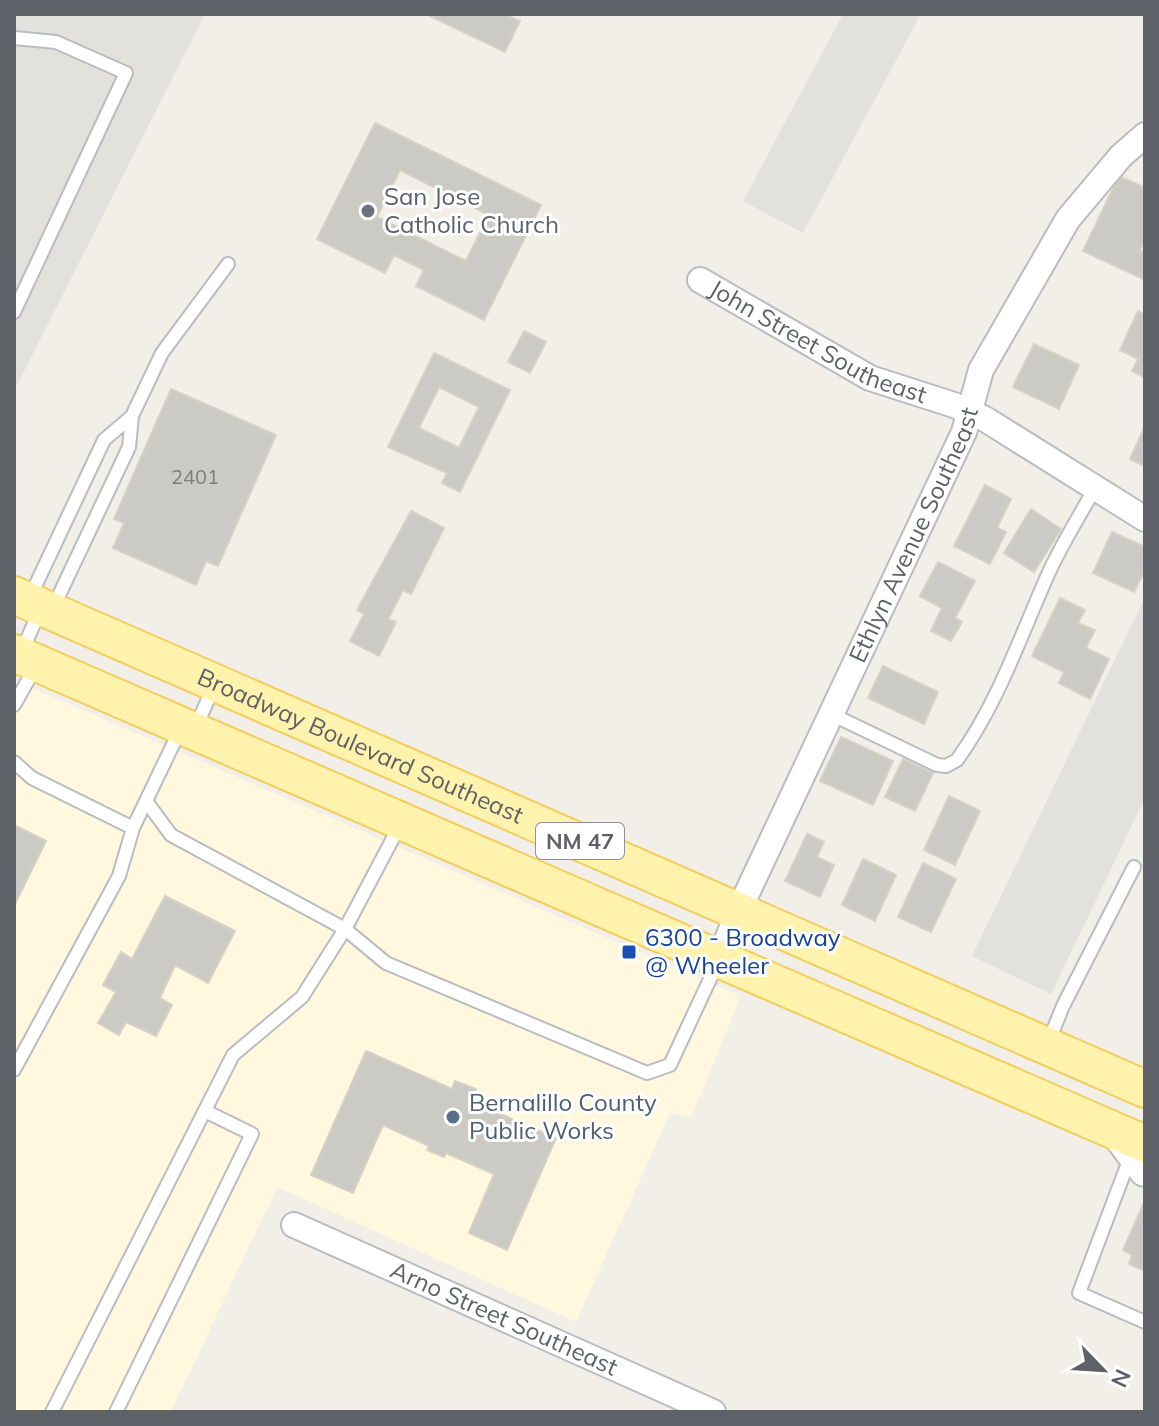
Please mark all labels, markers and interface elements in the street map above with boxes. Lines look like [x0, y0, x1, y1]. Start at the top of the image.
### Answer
place label: San Jose Catholic Church [384, 181, 559, 239]
marker: San Jose Catholic Church [359, 202, 377, 220]
street label: John Street Southeast [705, 273, 931, 409]
street label: Ethlyn Avenue Southeast [842, 404, 984, 667]
house number: 2401 [171, 464, 219, 489]
street label: Broadway Boulevard Southeast [193, 661, 528, 830]
road number: NM 47 [536, 823, 624, 859]
place label: 6300 - Broadway @ Wheeler [645, 922, 841, 980]
marker: 6300 - Broadway @ Wheeler [620, 943, 638, 961]
place label: Bernalillo County Public Works [469, 1087, 657, 1145]
marker: Bernalillo County Public Works [444, 1108, 462, 1126]
street label: Arno Street Southeast [386, 1254, 623, 1382]
north arrow [1063, 1330, 1143, 1410]
text: N [1105, 1365, 1137, 1392]

